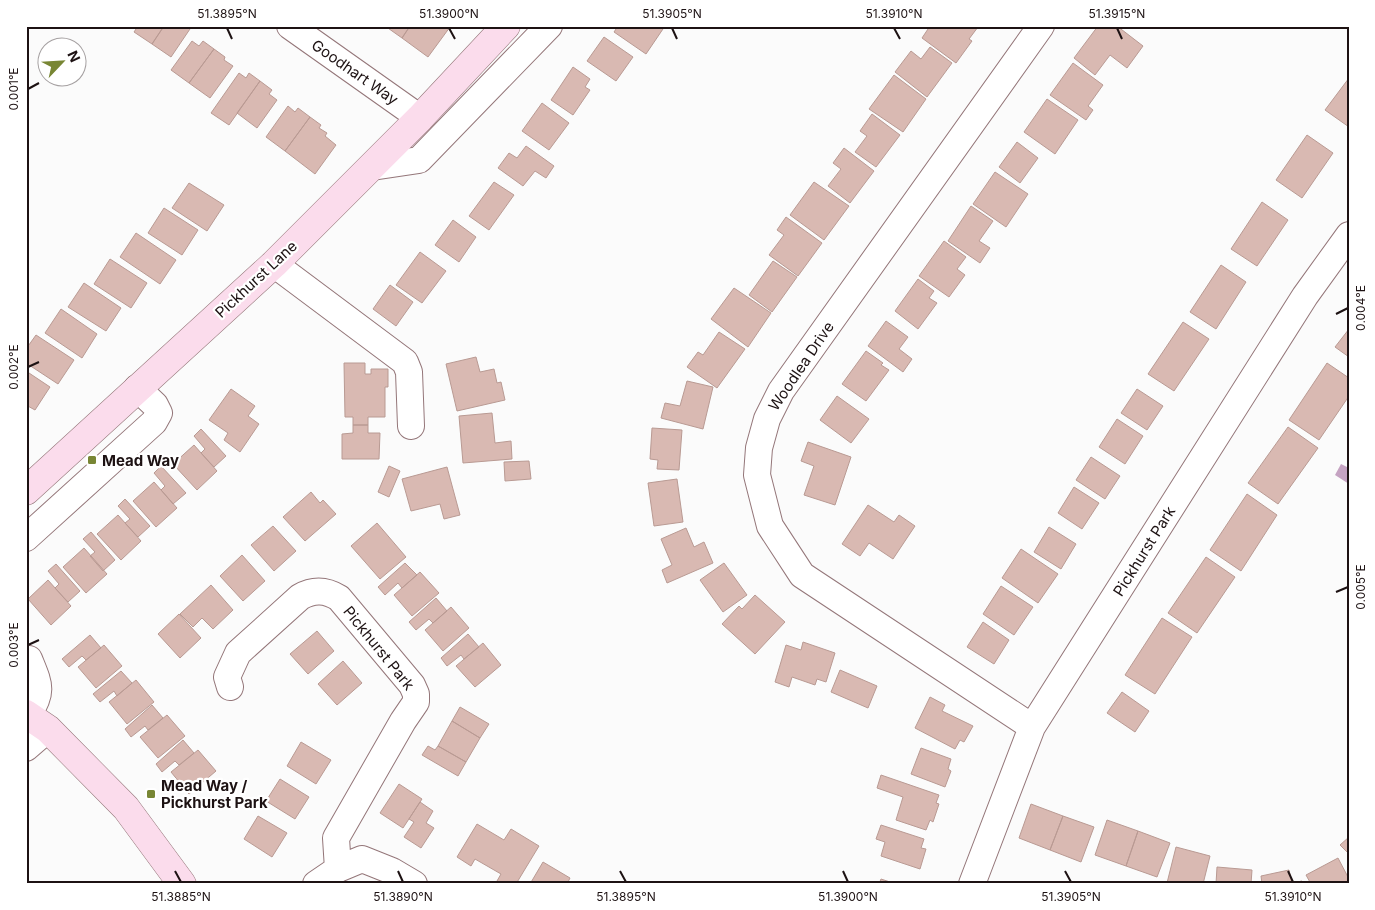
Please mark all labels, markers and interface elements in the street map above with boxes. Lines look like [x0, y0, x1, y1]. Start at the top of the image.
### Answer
text: 51.3895°N [197, 6, 257, 21]
text: 51.3900°N [419, 6, 479, 21]
text: 51.3905°N [642, 6, 702, 21]
text: 51.3910°N [865, 6, 923, 21]
text: 51.3915°N [1089, 6, 1145, 21]
street label: Goodhart Way [308, 35, 402, 109]
north arrow [38, 38, 88, 88]
text: N [64, 48, 84, 65]
text: 0.001°E [6, 67, 21, 111]
street label: Pickhurst Lane [211, 236, 301, 322]
text: 0.004°E [1353, 285, 1368, 331]
street label: Woodlea Drive [764, 318, 838, 414]
text: 0.002°E [6, 344, 21, 390]
place label: Mead Way [102, 451, 179, 470]
marker: Mead Way [86, 454, 98, 466]
street label: Pickhurst Park [1109, 502, 1180, 600]
text: 0.005°E [1353, 564, 1368, 610]
street label: Pickhurst Park [339, 602, 419, 694]
text: 0.003°E [6, 622, 21, 668]
place label: Mead Way / Pickhurst Park [161, 776, 268, 812]
marker: Mead Way / Pickhurst Park [145, 788, 157, 800]
text: 51.3885°N [151, 889, 211, 904]
text: 51.3890°N [373, 889, 433, 904]
text: 51.3895°N [596, 889, 656, 904]
text: 51.3900°N [818, 889, 878, 904]
text: 51.3905°N [1041, 889, 1101, 904]
text: 51.3910°N [1264, 889, 1322, 904]

